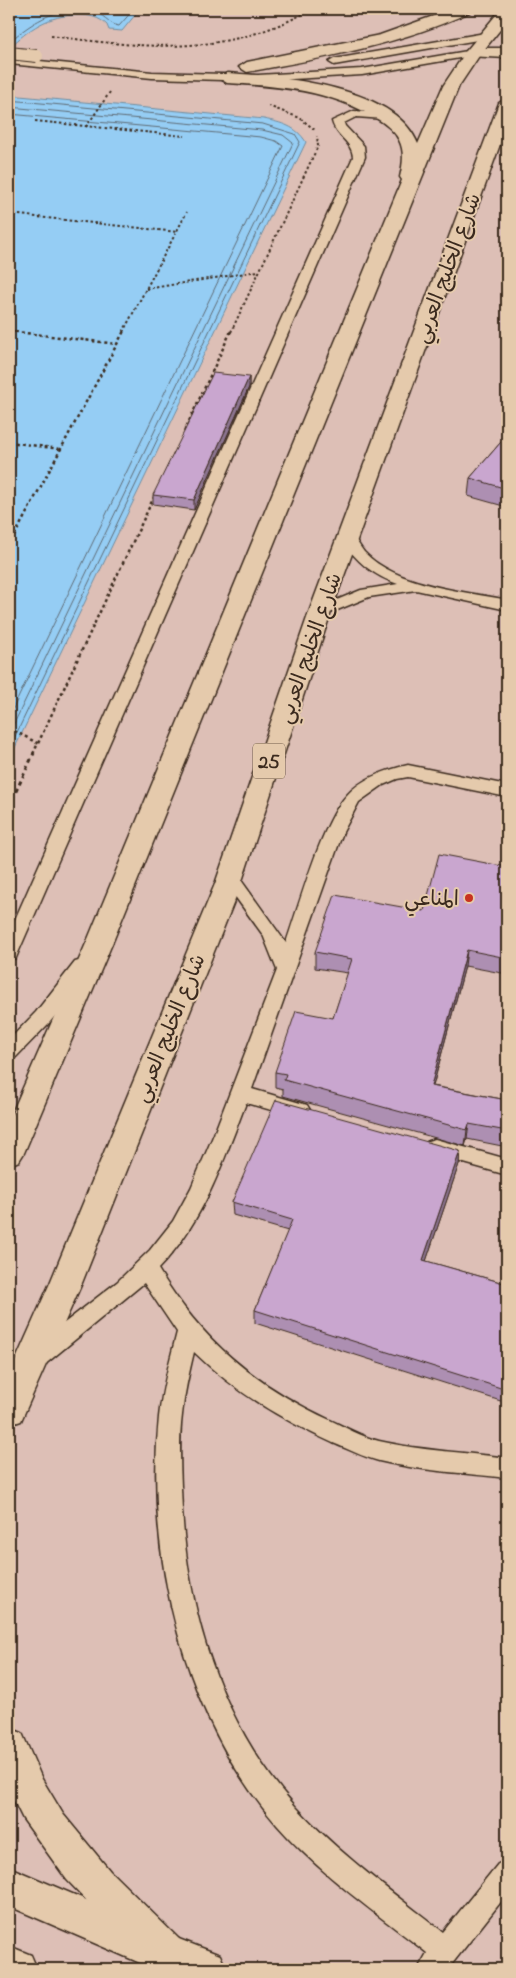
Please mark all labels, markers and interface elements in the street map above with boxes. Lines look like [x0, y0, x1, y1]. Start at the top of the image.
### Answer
street label: شارع الخليج العربي [408, 189, 492, 349]
street label: شارع الخليج العربي [271, 569, 353, 729]
road number: 25 [253, 744, 285, 778]
place label: المناعي [404, 885, 459, 917]
marker: المناعي [463, 892, 475, 904]
street label: شارع الخليج العربي [127, 950, 216, 1108]

